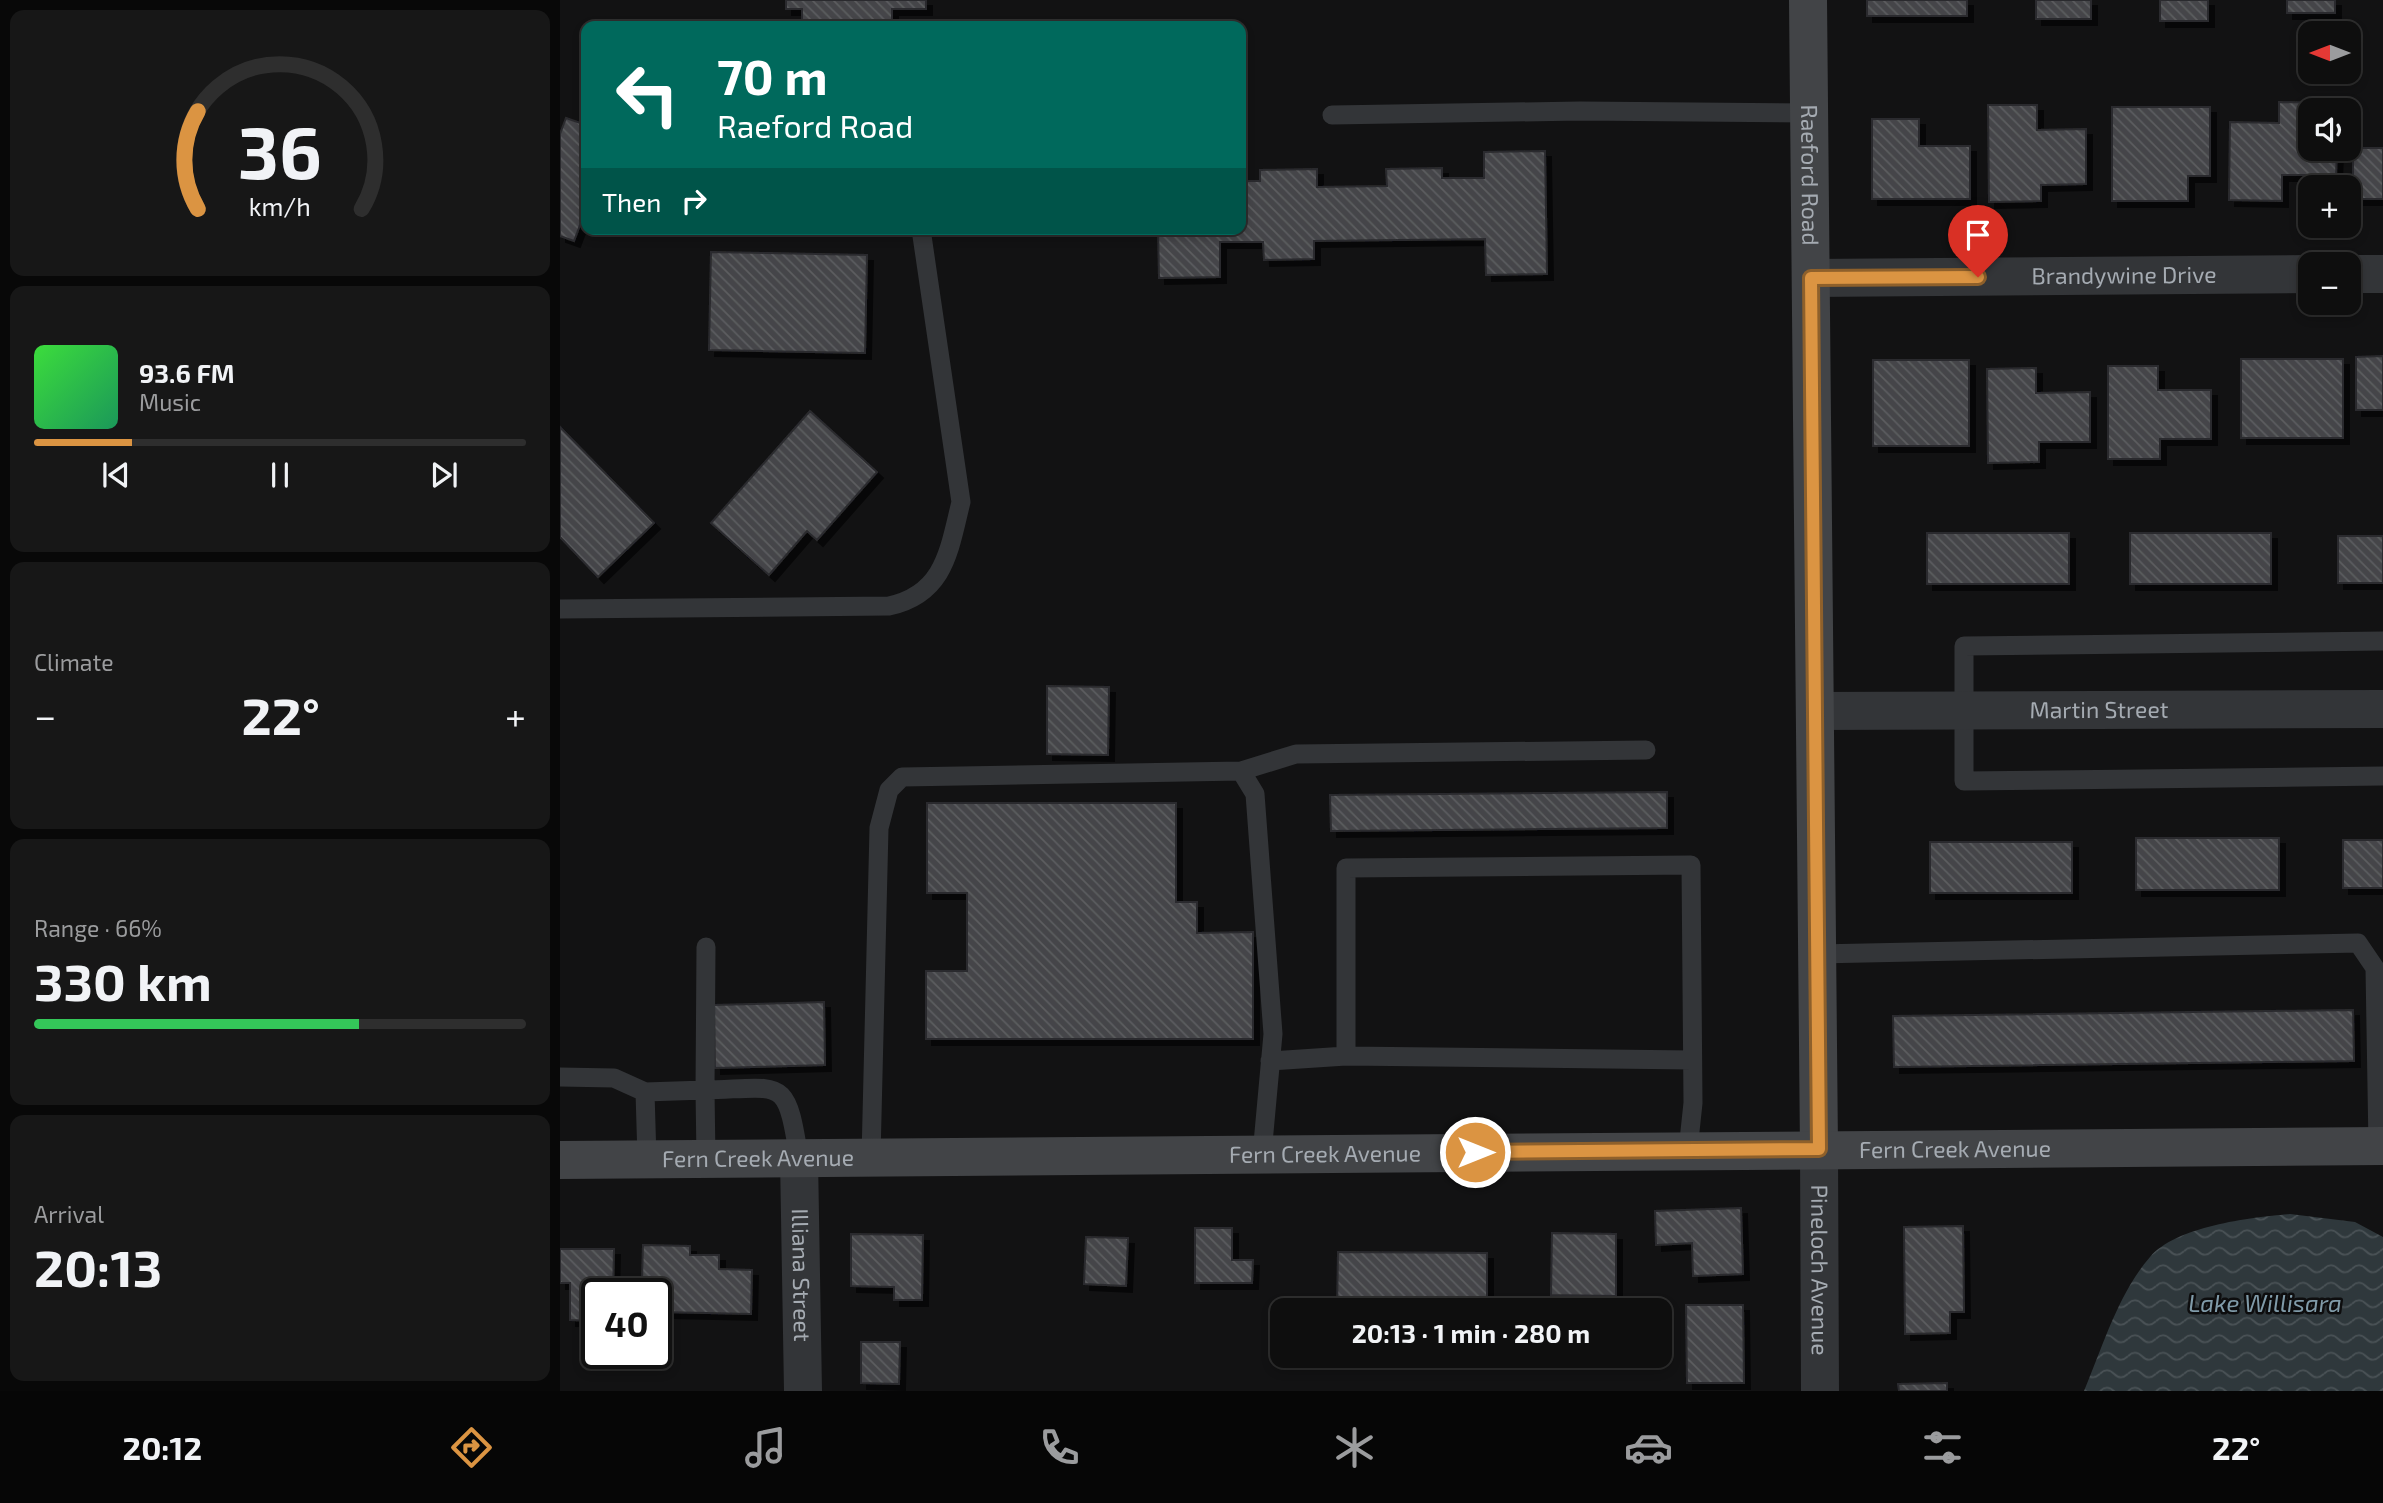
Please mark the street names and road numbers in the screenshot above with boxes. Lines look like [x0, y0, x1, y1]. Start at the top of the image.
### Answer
street label: Raeford Road [1796, 104, 1825, 246]
street label: Brandywine Drive [2031, 260, 2217, 289]
street label: Martin Street [2029, 695, 2169, 723]
street label: Fern Creek Avenue [1859, 1134, 2051, 1163]
street label: Fern Creek Avenue [1229, 1138, 1421, 1168]
street label: Fern Creek Avenue [662, 1143, 854, 1172]
street label: Pineloch Avenue [1806, 1184, 1835, 1356]
street label: Illiana Street [787, 1208, 817, 1342]

